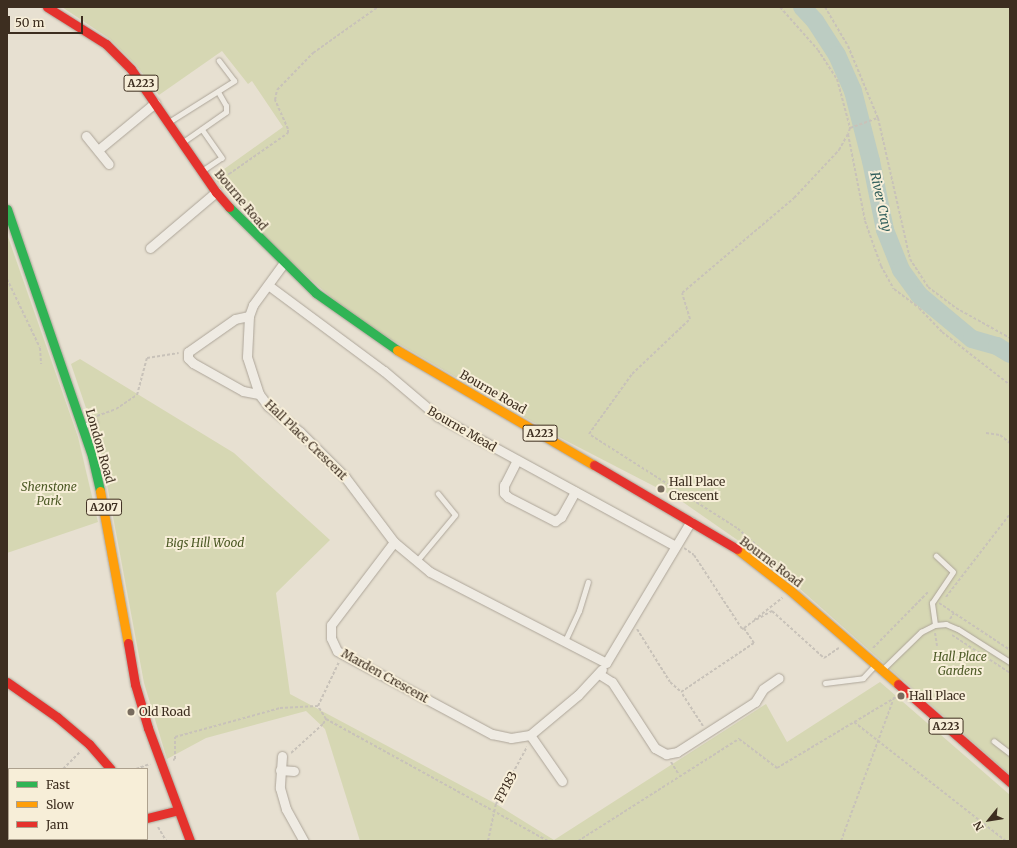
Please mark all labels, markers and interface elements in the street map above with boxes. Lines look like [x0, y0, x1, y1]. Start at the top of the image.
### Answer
scale bar [10, 8, 85, 34]
text: 50 m [15, 15, 44, 30]
road number: A223 [123, 74, 159, 92]
street label: Bourne Road [212, 167, 270, 233]
water label: River Cray [866, 171, 894, 233]
street label: Bourne Road [457, 367, 529, 417]
street label: Hall Place Crescent [262, 397, 350, 483]
street label: Bourne Mead [425, 404, 499, 454]
street label: London Road [83, 407, 117, 485]
road number: A223 [522, 424, 558, 442]
place label: Hall Place Crescent [669, 475, 725, 503]
park label: Shenstone Park [21, 480, 77, 508]
marker: Hall Place Crescent [656, 484, 666, 494]
road number: A207 [86, 498, 122, 516]
street label: Bourne Road [737, 534, 805, 590]
park label: Bigs Hill Wood [166, 536, 244, 550]
street label: Marden Crescent [339, 646, 431, 706]
park label: Hall Place Gardens [933, 650, 987, 678]
place label: Hall Place [909, 689, 965, 703]
marker: Hall Place [896, 691, 906, 701]
place label: Old Road [139, 705, 190, 719]
marker: Old Road [126, 707, 136, 717]
road number: A223 [928, 717, 964, 735]
legend [8, 768, 148, 840]
street label: FP183 [492, 769, 520, 805]
text: Fast [46, 777, 70, 792]
text: Slow [46, 797, 74, 812]
north arrow [969, 800, 1009, 840]
text: Jam [46, 817, 68, 832]
text: N [970, 819, 987, 833]

